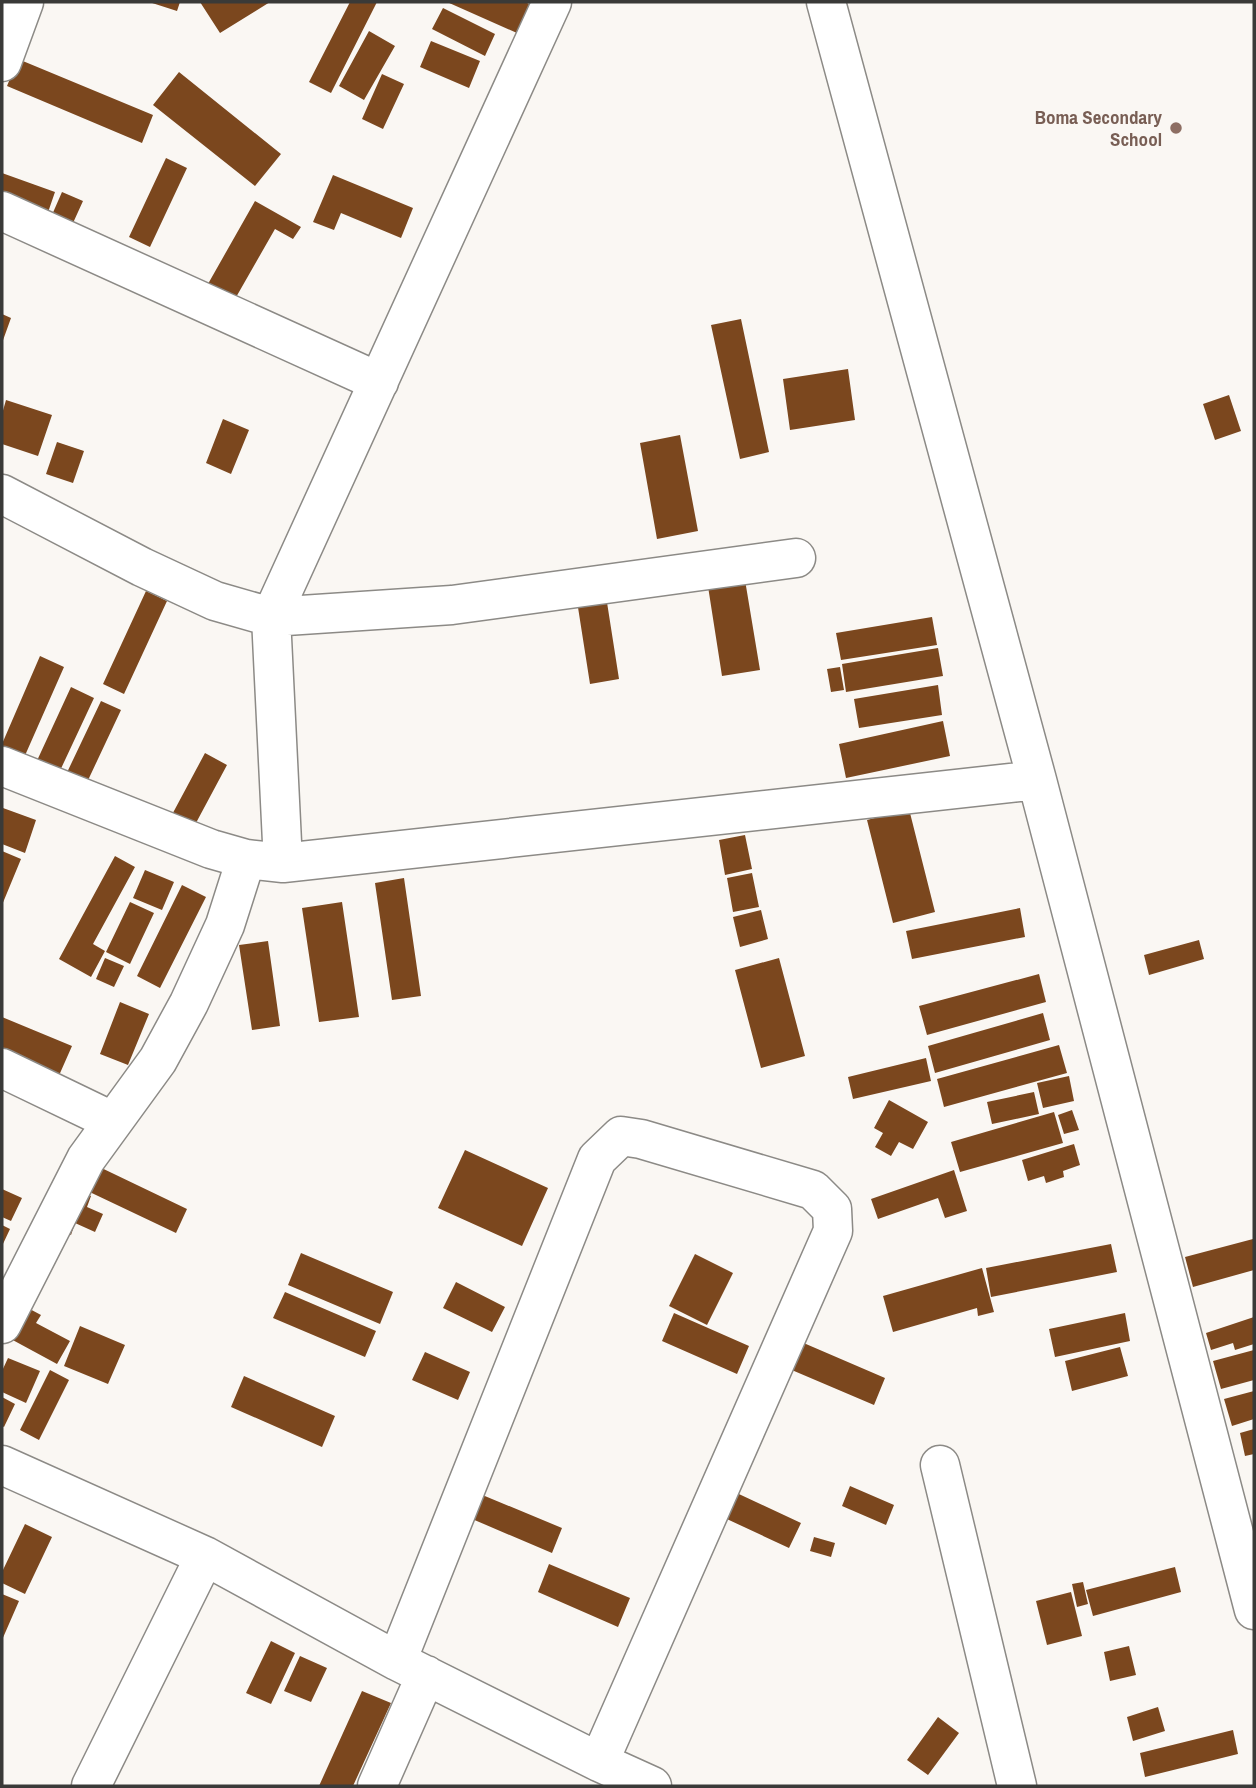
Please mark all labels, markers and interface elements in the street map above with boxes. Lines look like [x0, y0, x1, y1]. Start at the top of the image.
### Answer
place label: Boma Secondary School [1035, 104, 1162, 152]
marker: Boma Secondary School [1168, 120, 1184, 136]

